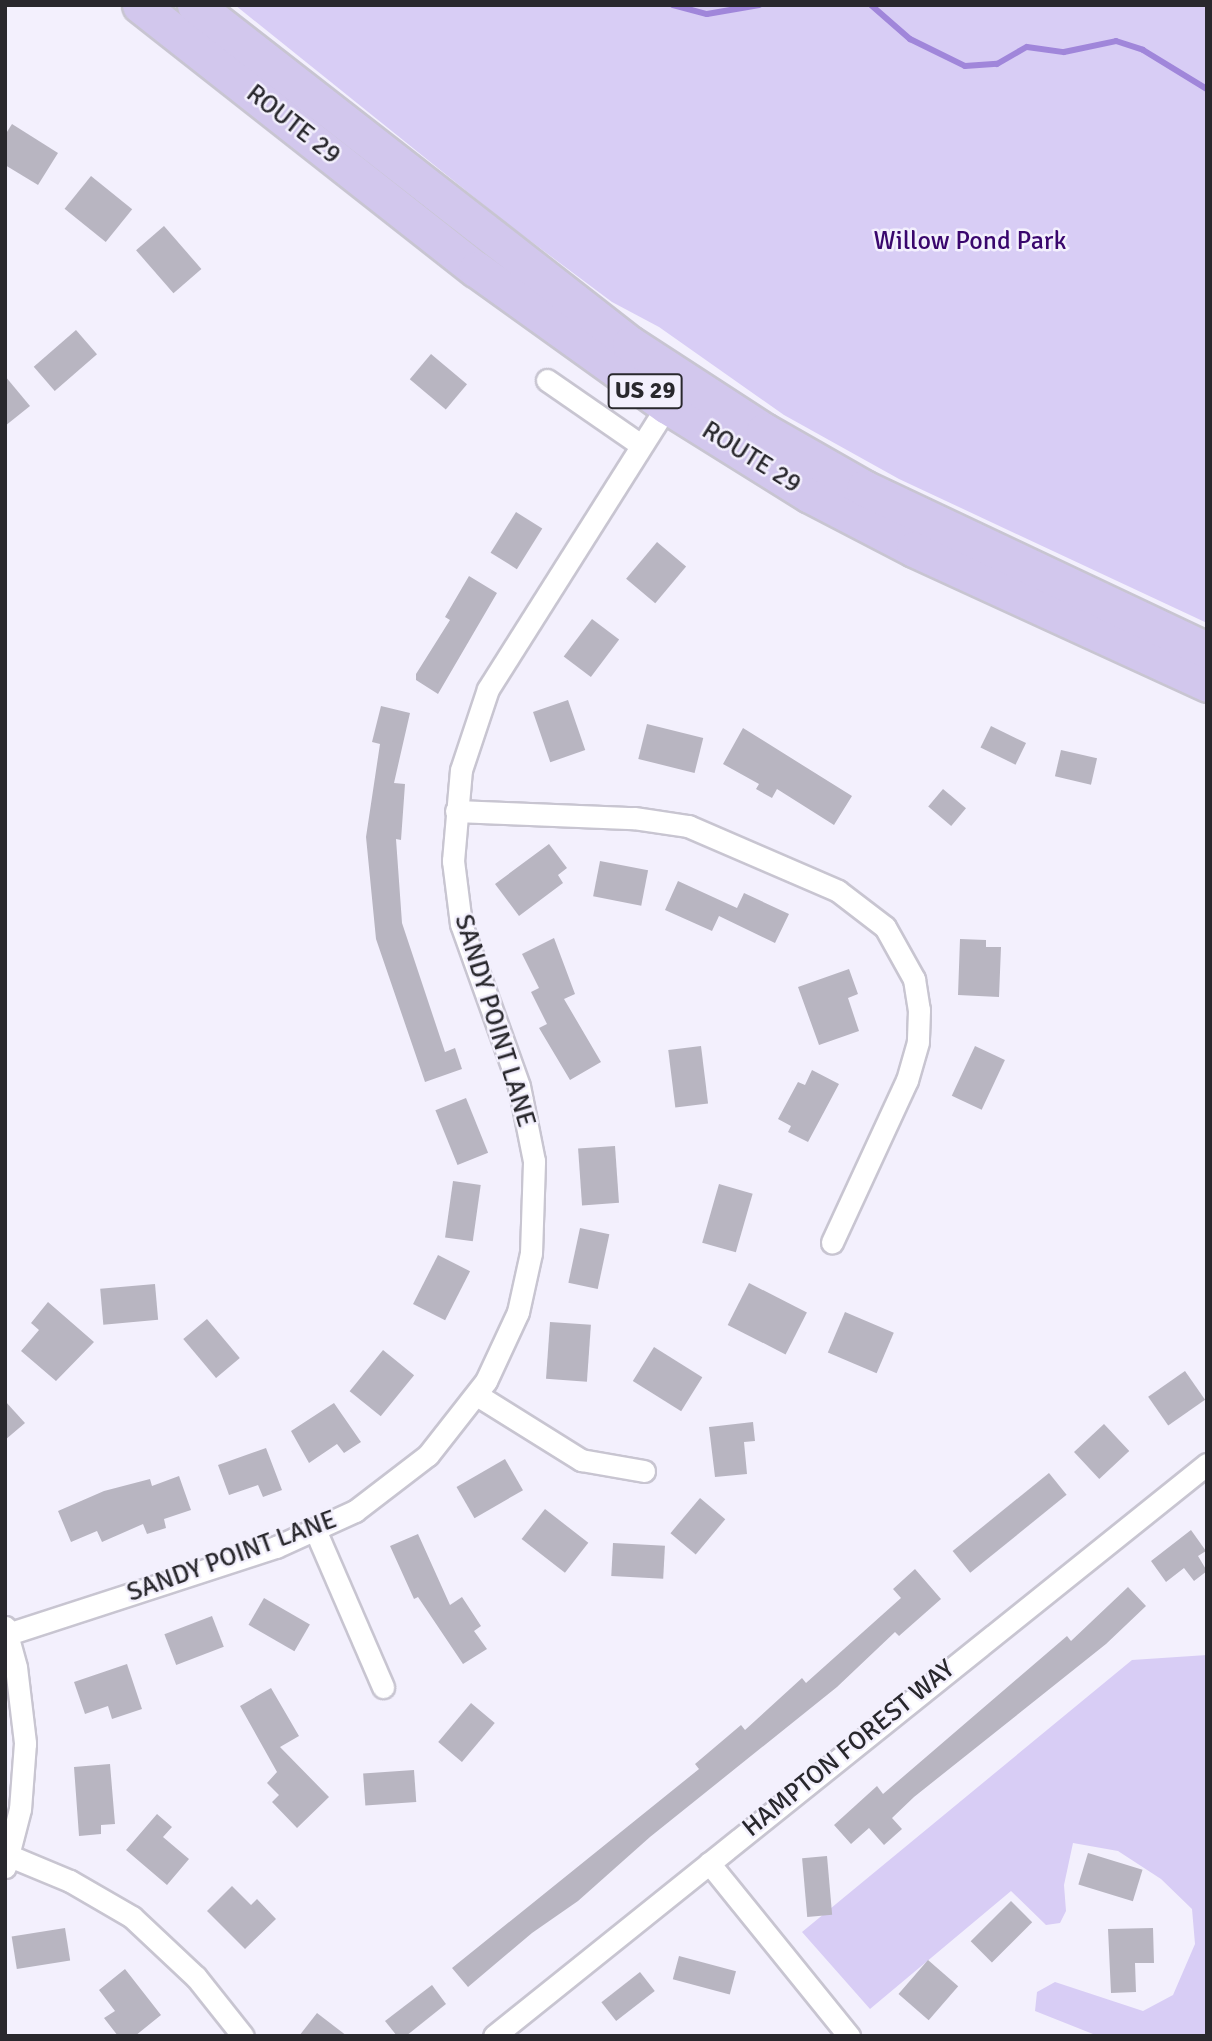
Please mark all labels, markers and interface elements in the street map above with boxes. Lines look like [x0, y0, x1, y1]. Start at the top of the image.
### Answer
street label: ROUTE 29 [240, 79, 346, 171]
park label: Willow Pond Park [874, 226, 1066, 258]
road number: US 29 [606, 370, 684, 412]
street label: ROUTE 29 [696, 415, 806, 501]
street label: SANDY POINT LANE [447, 911, 541, 1131]
street label: SANDY POINT LANE [123, 1505, 341, 1609]
street label: HAMPTON FOREST WAY [737, 1654, 961, 1844]

